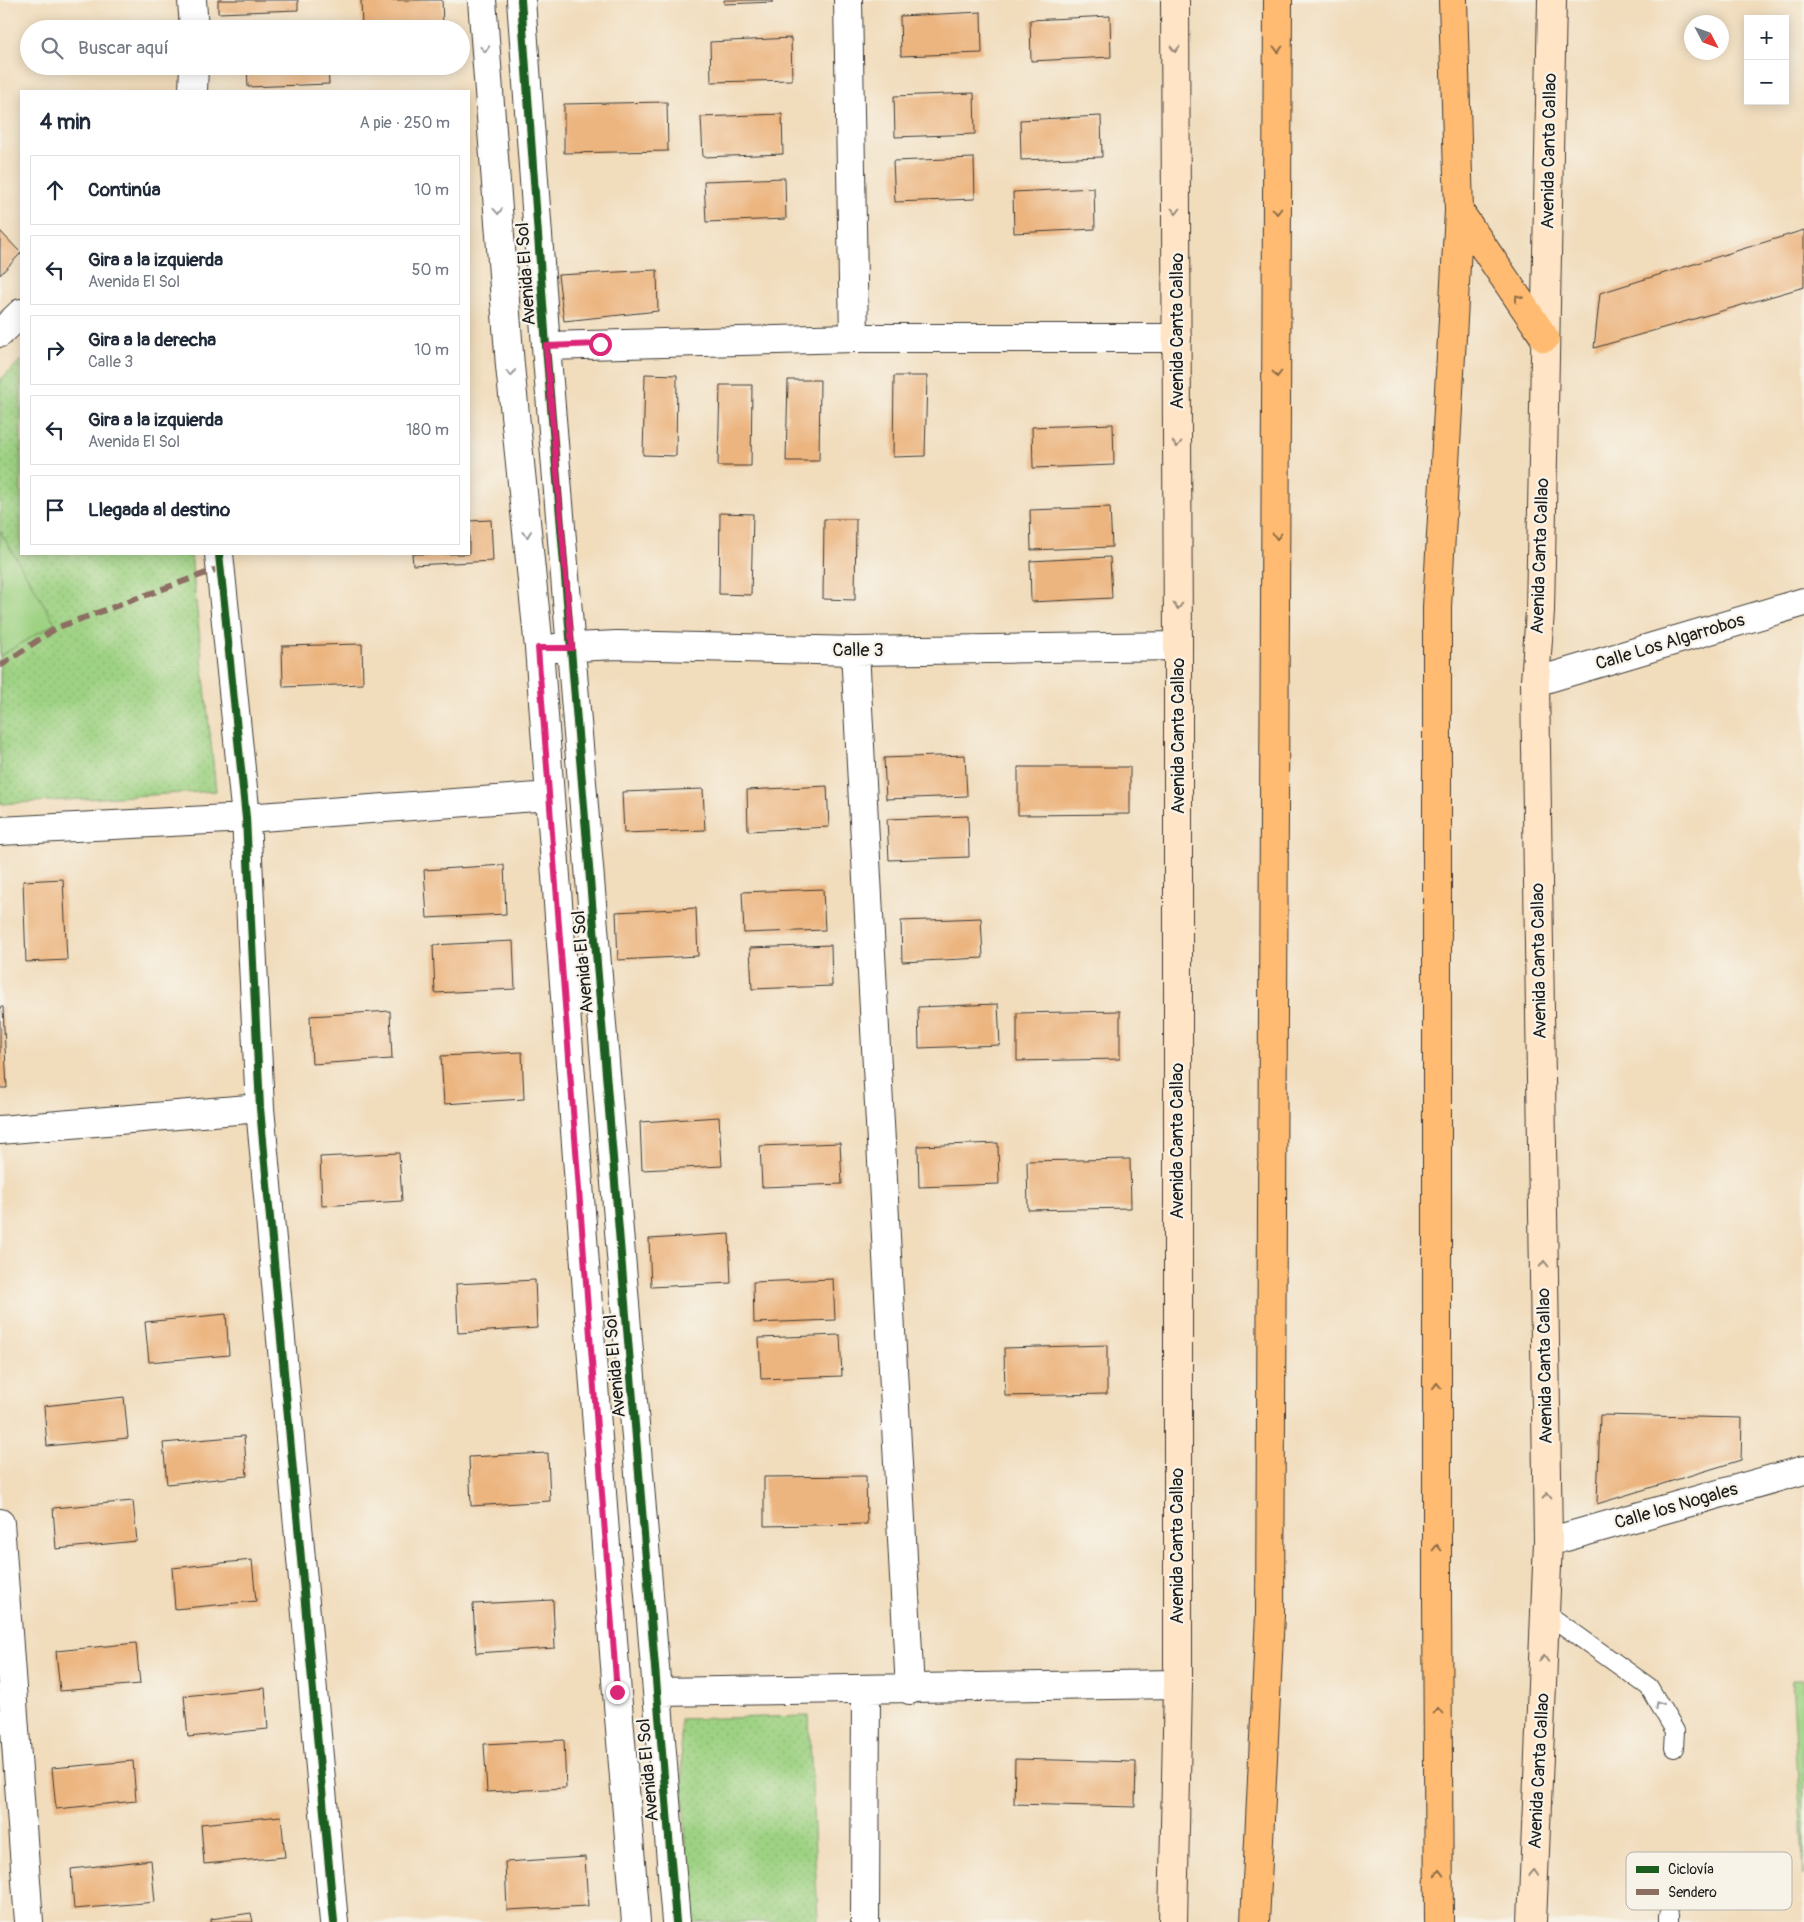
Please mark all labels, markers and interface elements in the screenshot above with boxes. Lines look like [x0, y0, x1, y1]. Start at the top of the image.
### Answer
north arrow [1684, 15, 1729, 60]
map controls [1744, 15, 1789, 105]
button: + [1744, 15, 1789, 60]
search box [20, 20, 470, 75]
icon: search [38, 34, 66, 62]
text: Buscar aquí [78, 36, 169, 60]
one-way arrow [480, 45, 491, 53]
one-way arrow [1170, 45, 1180, 53]
one-way arrow [1273, 45, 1283, 53]
button: − [1744, 60, 1789, 105]
street label: Avenida Canta Callao [1536, 72, 1562, 229]
text: 4 min [40, 109, 91, 136]
text: A pie · 250 m [360, 113, 450, 133]
icon: ahead [41, 176, 69, 204]
text: Continúa [88, 178, 161, 202]
text: 10 m [414, 180, 449, 200]
one-way arrow [492, 207, 503, 215]
one-way arrow [1171, 208, 1181, 215]
one-way arrow [1272, 208, 1282, 215]
street label: Avenida El Sol [511, 221, 541, 327]
text: Gira a la izquierda [88, 248, 223, 272]
street label: Avenida Canta Callao [1166, 253, 1189, 409]
icon: left [41, 256, 69, 284]
text: 50 m [412, 260, 449, 280]
text: Avenida El Sol [88, 272, 180, 292]
one-way arrow [1515, 294, 1524, 303]
text: Gira a la derecha [88, 328, 216, 352]
route start [589, 333, 612, 356]
icon: right [41, 336, 69, 364]
text: 10 m [414, 340, 449, 360]
text: Calle 3 [88, 352, 133, 372]
one-way arrow [505, 369, 516, 377]
one-way arrow [1272, 370, 1282, 378]
text: Gira a la izquierda [88, 408, 223, 432]
icon: left [41, 416, 69, 444]
text: 180 m [406, 420, 449, 440]
text: Avenida El Sol [88, 432, 180, 452]
one-way arrow [1172, 440, 1182, 448]
street label: Avenida Canta Callao [1526, 477, 1554, 634]
icon: arrive [41, 496, 69, 524]
text: Llegada al destino [88, 498, 230, 522]
one-way arrow [521, 531, 532, 539]
one-way arrow [1272, 532, 1282, 540]
one-way arrow [1173, 602, 1183, 610]
street label: Calle Los Algarrobos [1593, 608, 1747, 676]
street label: Calle 3 [833, 639, 883, 662]
street label: Avenida Canta Callao [1167, 658, 1190, 814]
street label: Avenida Canta Callao [1526, 882, 1552, 1039]
street label: Avenida El Sol [567, 909, 599, 1015]
street label: Avenida Canta Callao [1166, 1063, 1189, 1219]
one-way arrow [1539, 1259, 1549, 1267]
street label: Avenida Canta Callao [1532, 1287, 1558, 1444]
street label: Avenida El Sol [599, 1313, 631, 1419]
one-way arrow [1432, 1382, 1442, 1390]
street label: Avenida Canta Callao [1166, 1468, 1189, 1624]
street label: Calle los Nogales [1612, 1477, 1740, 1535]
one-way arrow [1542, 1492, 1552, 1500]
one-way arrow [1432, 1544, 1442, 1552]
one-way arrow [1539, 1654, 1549, 1662]
route end [606, 1681, 629, 1704]
street label: Avenida Canta Callao [1523, 1692, 1555, 1850]
one-way arrow [1655, 1700, 1665, 1709]
one-way arrow [1432, 1707, 1443, 1715]
street label: Avenida El Sol [632, 1717, 664, 1823]
legend [1626, 1852, 1792, 1910]
text: Ciclovía [1668, 1861, 1714, 1878]
one-way arrow [1434, 1869, 1444, 1877]
one-way arrow [1529, 1869, 1540, 1877]
text: Sendero [1668, 1884, 1717, 1901]

